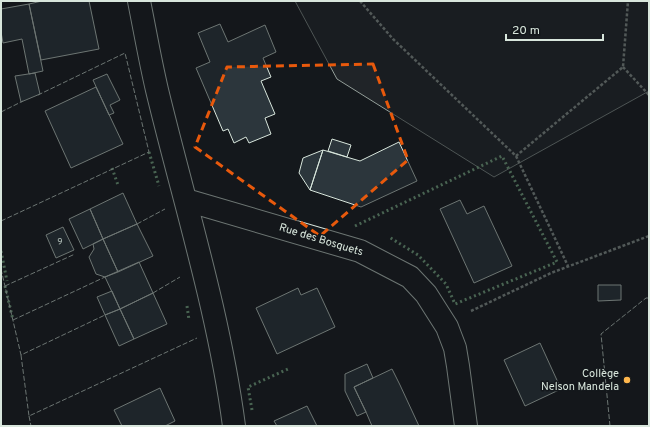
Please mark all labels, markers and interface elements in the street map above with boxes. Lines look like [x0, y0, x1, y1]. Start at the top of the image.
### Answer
scale bar [506, 16, 603, 42]
text: 20 m [512, 23, 540, 39]
street label: Rue des Bosquets [277, 221, 365, 259]
house number: 9 [57, 237, 63, 248]
place label: Collège Nelson Mandela [541, 367, 619, 394]
marker: Collège Nelson Mandela [622, 375, 632, 385]

